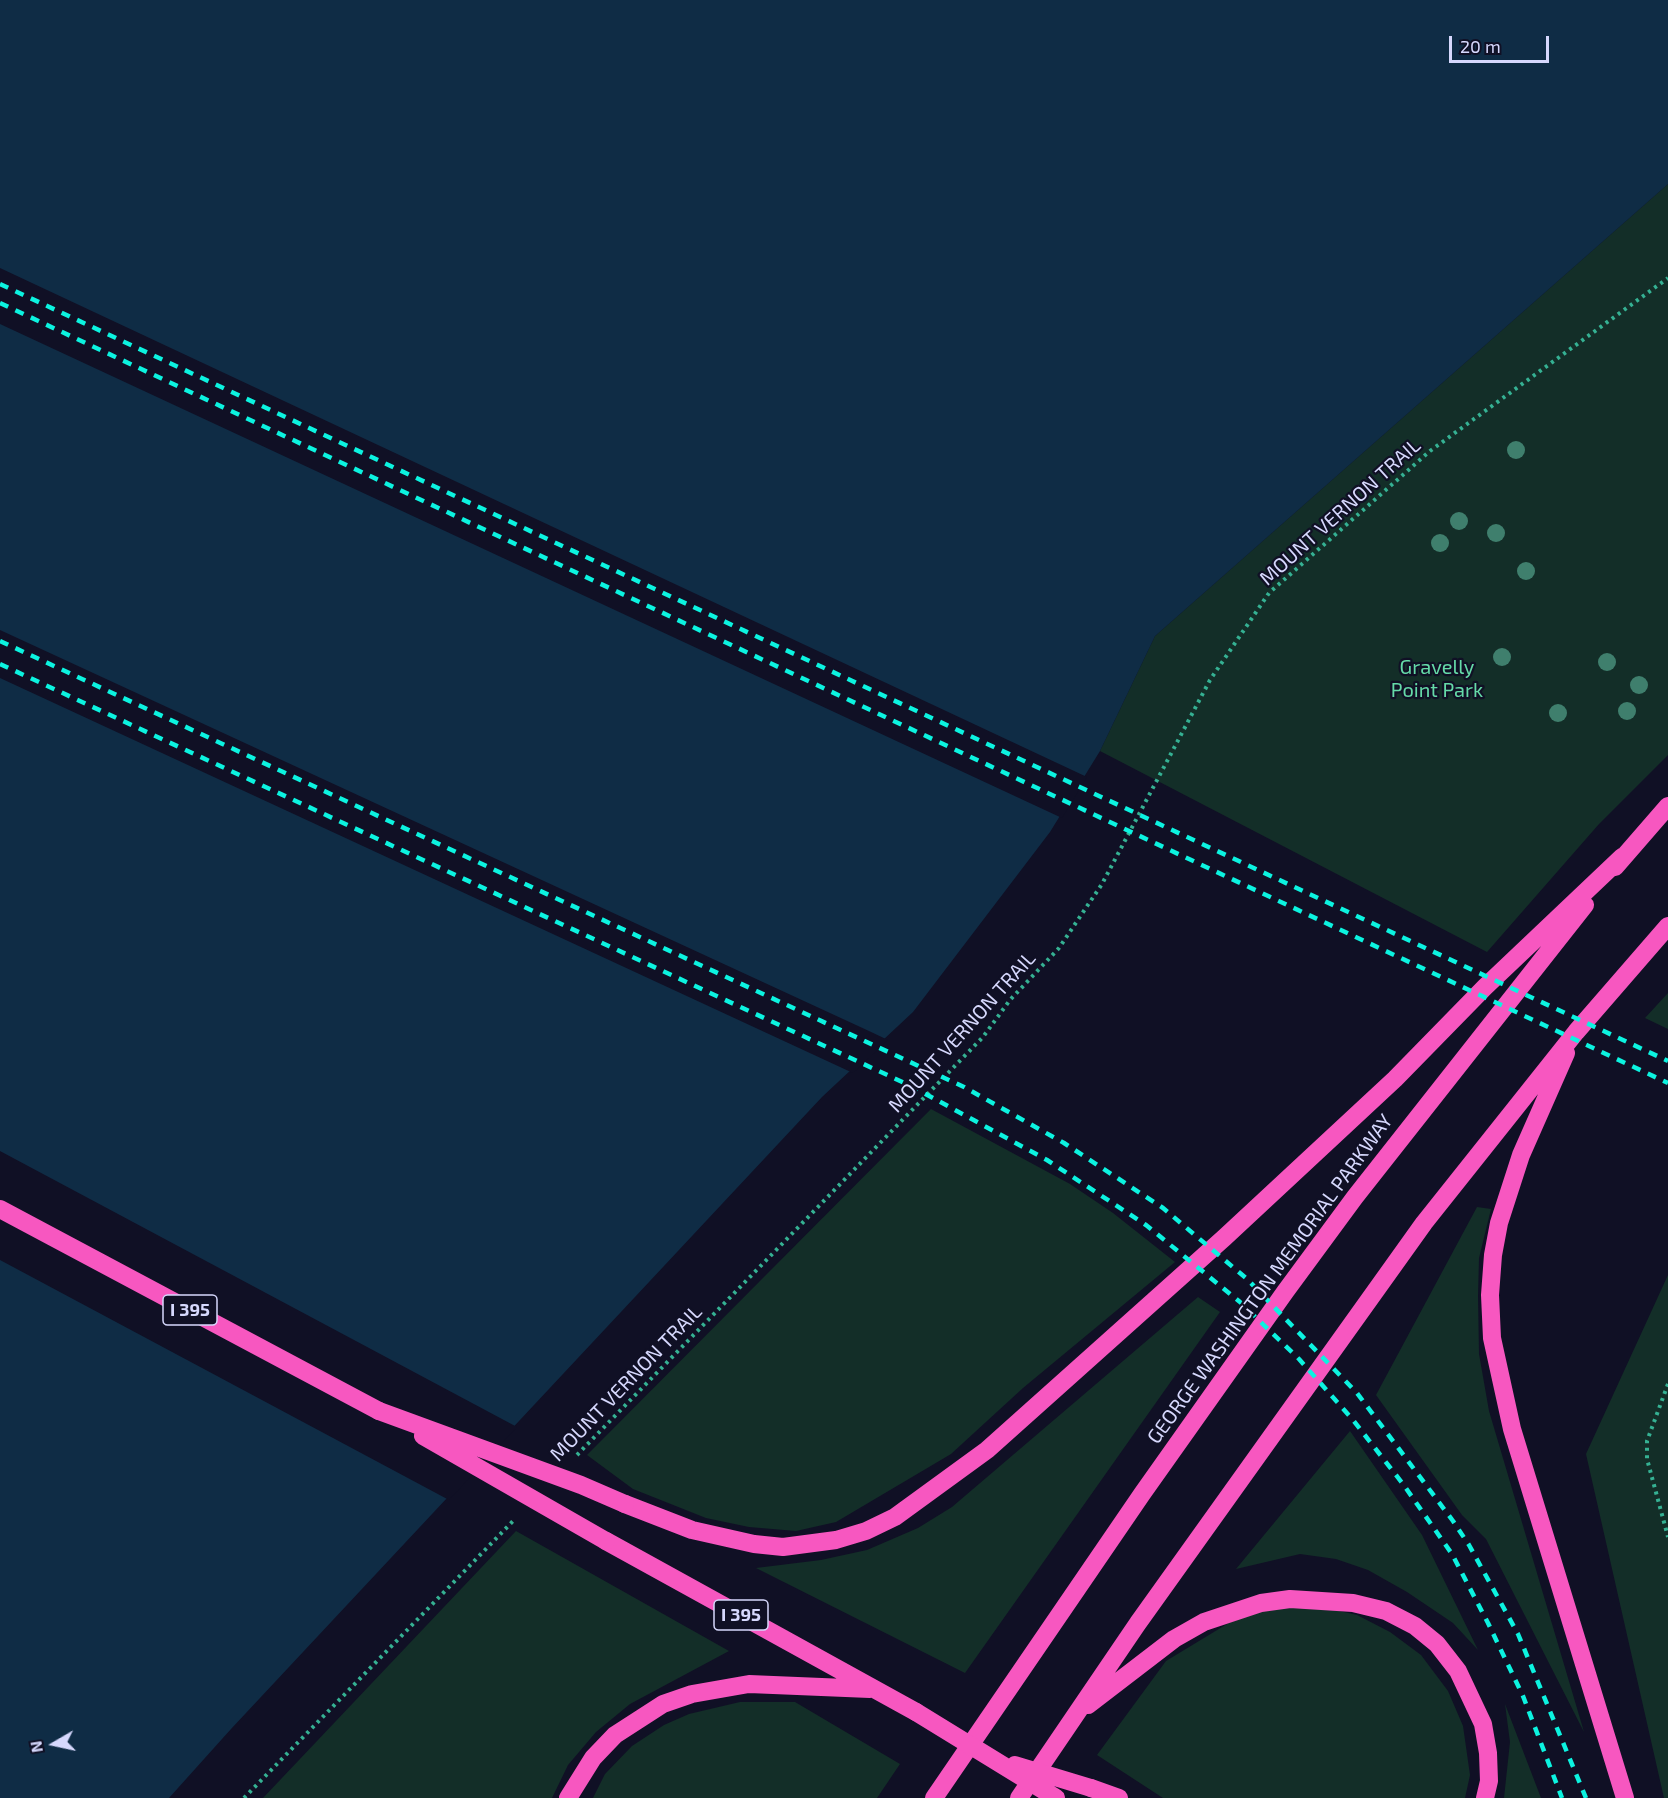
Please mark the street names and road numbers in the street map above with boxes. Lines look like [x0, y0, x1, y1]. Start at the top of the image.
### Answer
street label: MOUNT VERNON TRAIL [1255, 433, 1425, 591]
street label: MOUNT VERNON TRAIL [883, 947, 1041, 1117]
street label: GEORGE WASHINGTON MEMORIAL PARKWAY [1142, 1109, 1398, 1449]
road number: I 395 [163, 1295, 217, 1325]
street label: MOUNT VERNON TRAIL [545, 1300, 707, 1466]
road number: I 395 [714, 1600, 768, 1630]

